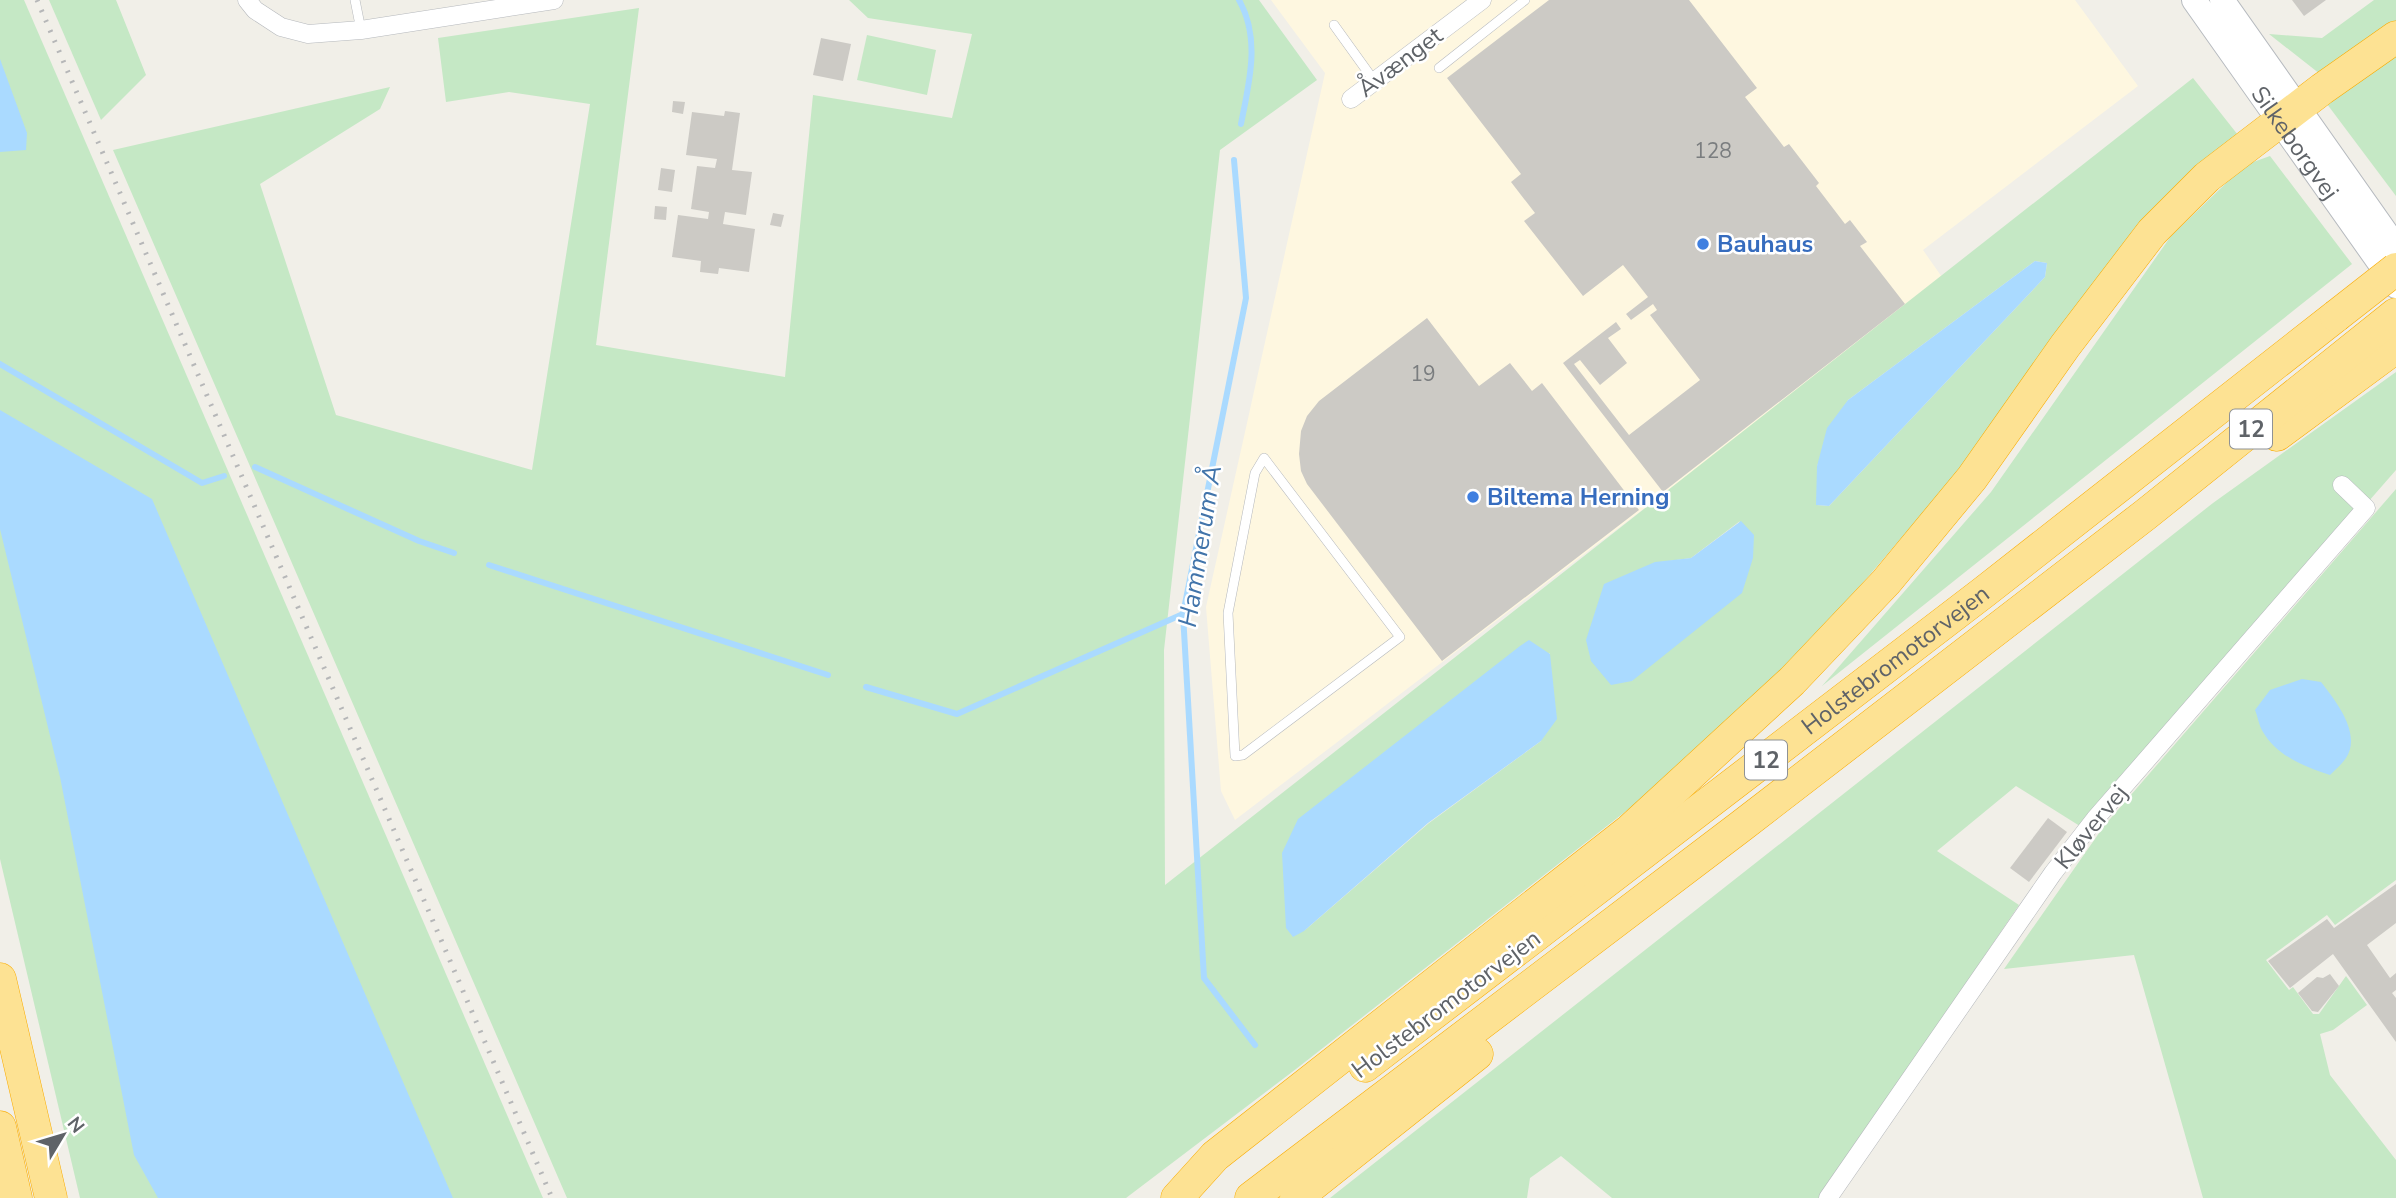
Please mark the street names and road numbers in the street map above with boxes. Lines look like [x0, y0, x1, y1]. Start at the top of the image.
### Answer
street label: Åvænget [1351, 19, 1449, 104]
street label: Silkeborgvej [2244, 80, 2346, 206]
road number: 12 [2230, 410, 2272, 448]
street label: Holstebromotorvejen [1795, 578, 1996, 742]
road number: 12 [1745, 740, 1787, 780]
street label: Kløvervej [2047, 778, 2135, 876]
street label: Holstebromotorvejen [1345, 922, 1547, 1086]

